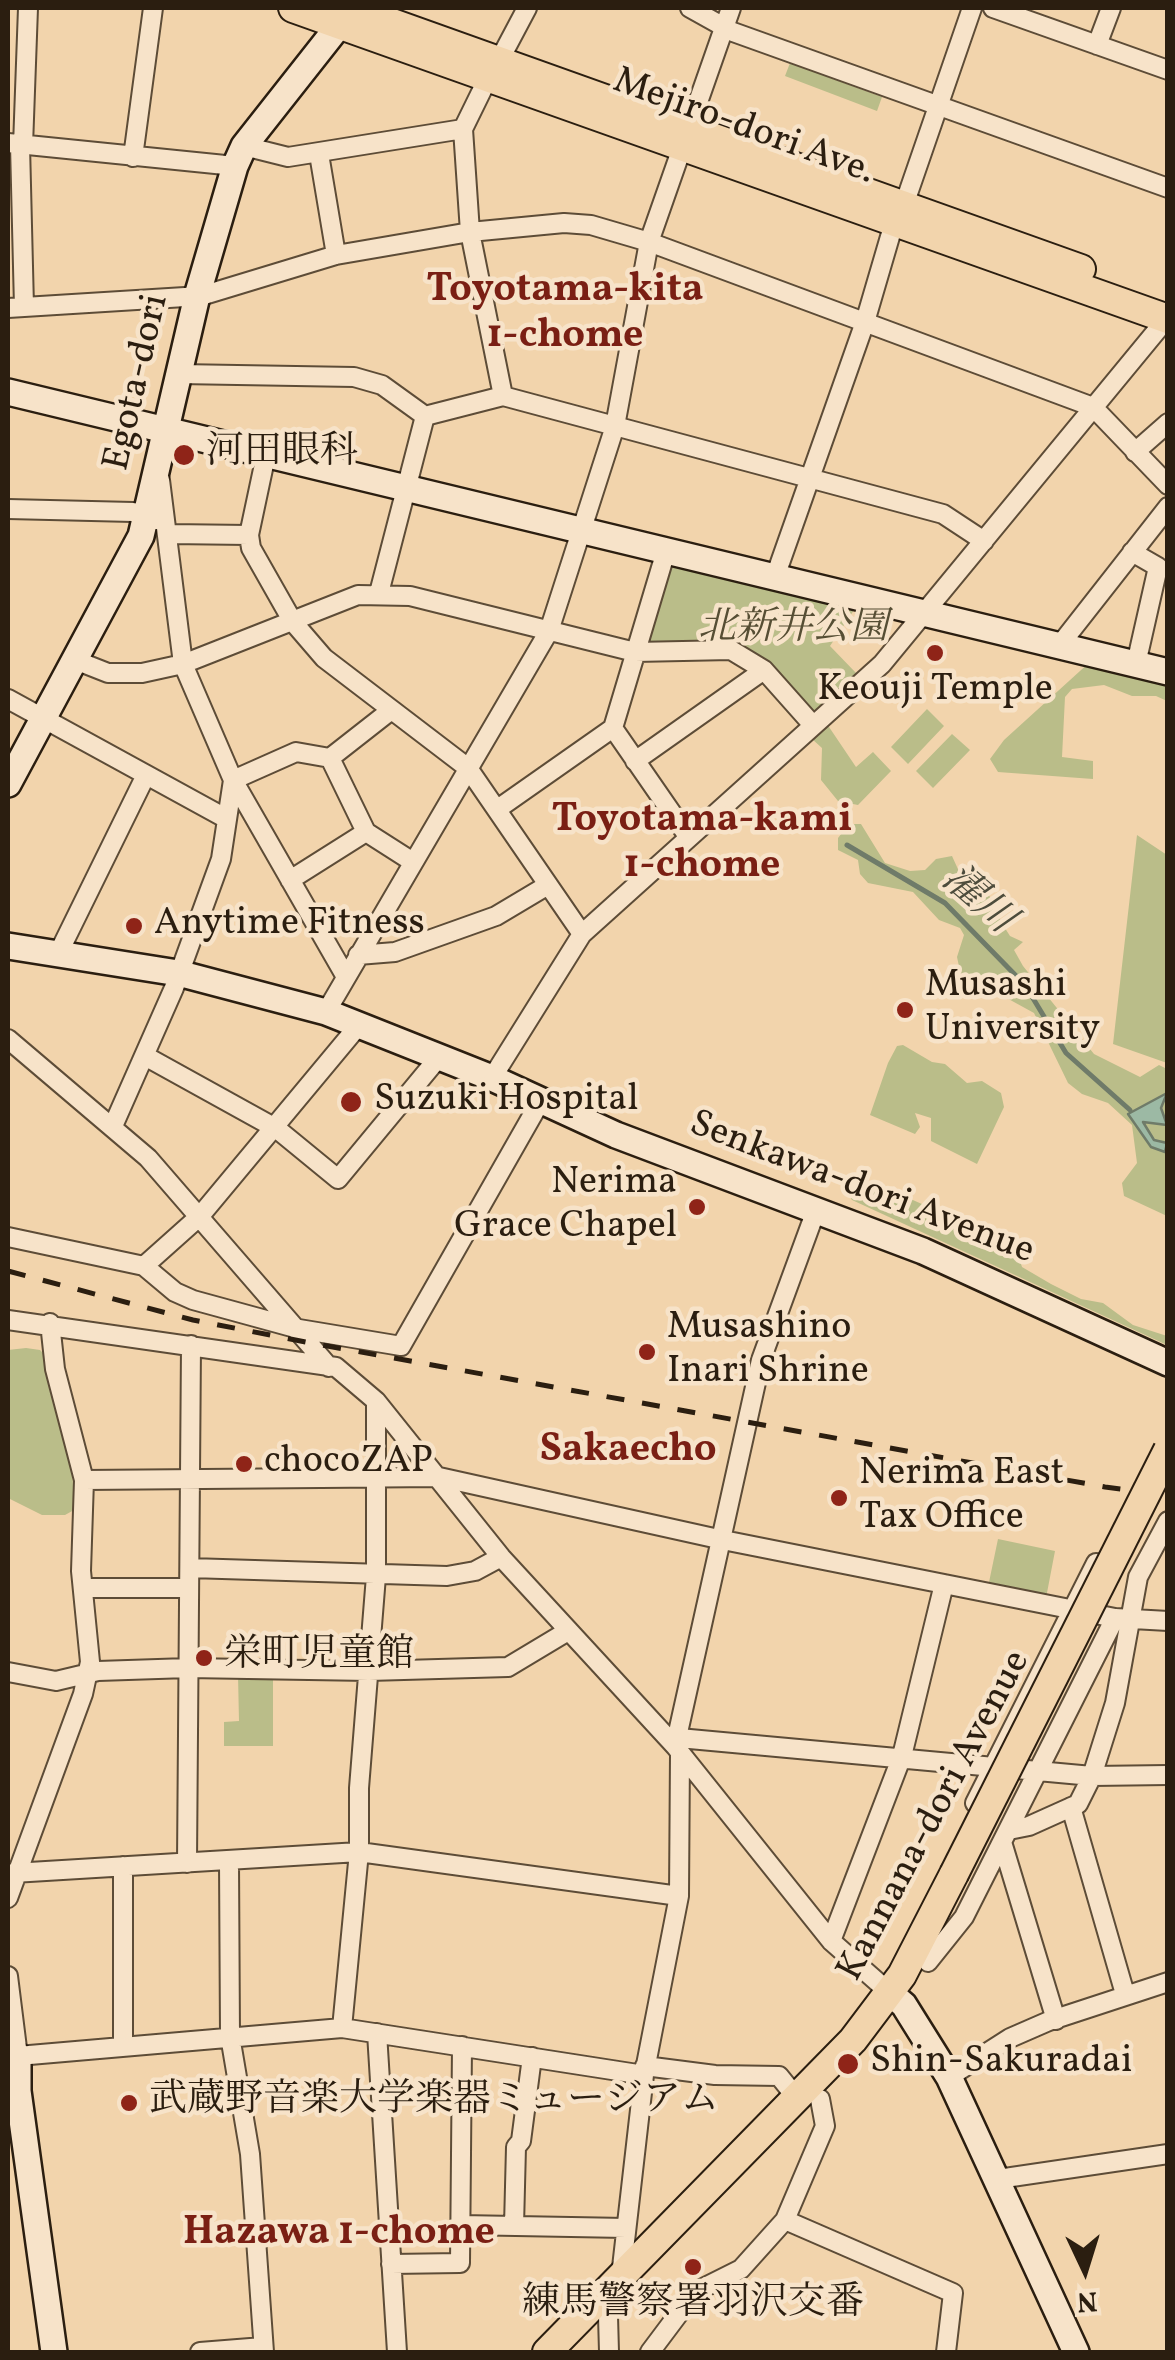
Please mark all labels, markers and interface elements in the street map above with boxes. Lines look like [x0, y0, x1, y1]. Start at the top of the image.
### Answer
street label: Mejiro-dori Ave. [606, 61, 880, 197]
district label: Toyotama-kita 1-chome [426, 269, 704, 363]
street label: Egota-dori [97, 290, 181, 476]
place label: 河田眼科 [206, 432, 358, 478]
marker: 河田眼科 [171, 442, 197, 468]
park label: 北新井公園 [698, 608, 888, 654]
marker: Keouji Temple [924, 642, 946, 664]
place label: Keouji Temple [817, 669, 1053, 715]
district label: Toyotama-kami 1-chome [552, 799, 852, 893]
water label: 濯川 [930, 858, 1022, 946]
place label: Anytime Fitness [154, 903, 425, 949]
marker: Anytime Fitness [123, 915, 145, 937]
place label: Musashi University [925, 965, 1100, 1054]
marker: Musashi University [894, 999, 916, 1021]
place label: Suzuki Hospital [374, 1079, 639, 1125]
marker: Suzuki Hospital [338, 1089, 364, 1115]
street label: Senkawa-dori Avenue [682, 1103, 1040, 1277]
place label: Nerima Grace Chapel [454, 1162, 677, 1252]
marker: Nerima Grace Chapel [686, 1196, 708, 1218]
place label: Musashino Inari Shrine [667, 1307, 869, 1396]
marker: Musashino Inari Shrine [636, 1341, 658, 1363]
district label: Sakaecho [539, 1429, 717, 1477]
place label: chocoZAP [264, 1441, 433, 1487]
marker: chocoZAP [233, 1453, 255, 1475]
place label: Nerima East Tax Office [859, 1453, 1064, 1542]
marker: Nerima East Tax Office [828, 1487, 850, 1509]
place label: 栄町児童館 [224, 1635, 414, 1681]
street label: Kannana-dori Avenue [830, 1644, 1042, 1990]
marker: 栄町児童館 [193, 1647, 215, 1669]
place label: Shin-Sakuradai [870, 2041, 1132, 2087]
marker: Shin-Sakuradai [835, 2051, 861, 2077]
place label: 武蔵野音楽大学楽器ミュージアム [149, 2080, 719, 2126]
marker: 武蔵野音楽大学楽器ミュージアム [118, 2092, 140, 2114]
district label: Hazawa 1-chome [183, 2212, 495, 2260]
north arrow [1035, 2220, 1135, 2320]
marker: 練馬警察署羽沢交番 [682, 2256, 704, 2278]
text: N [1076, 2280, 1099, 2321]
place label: 練馬警察署羽沢交番 [522, 2283, 864, 2329]

